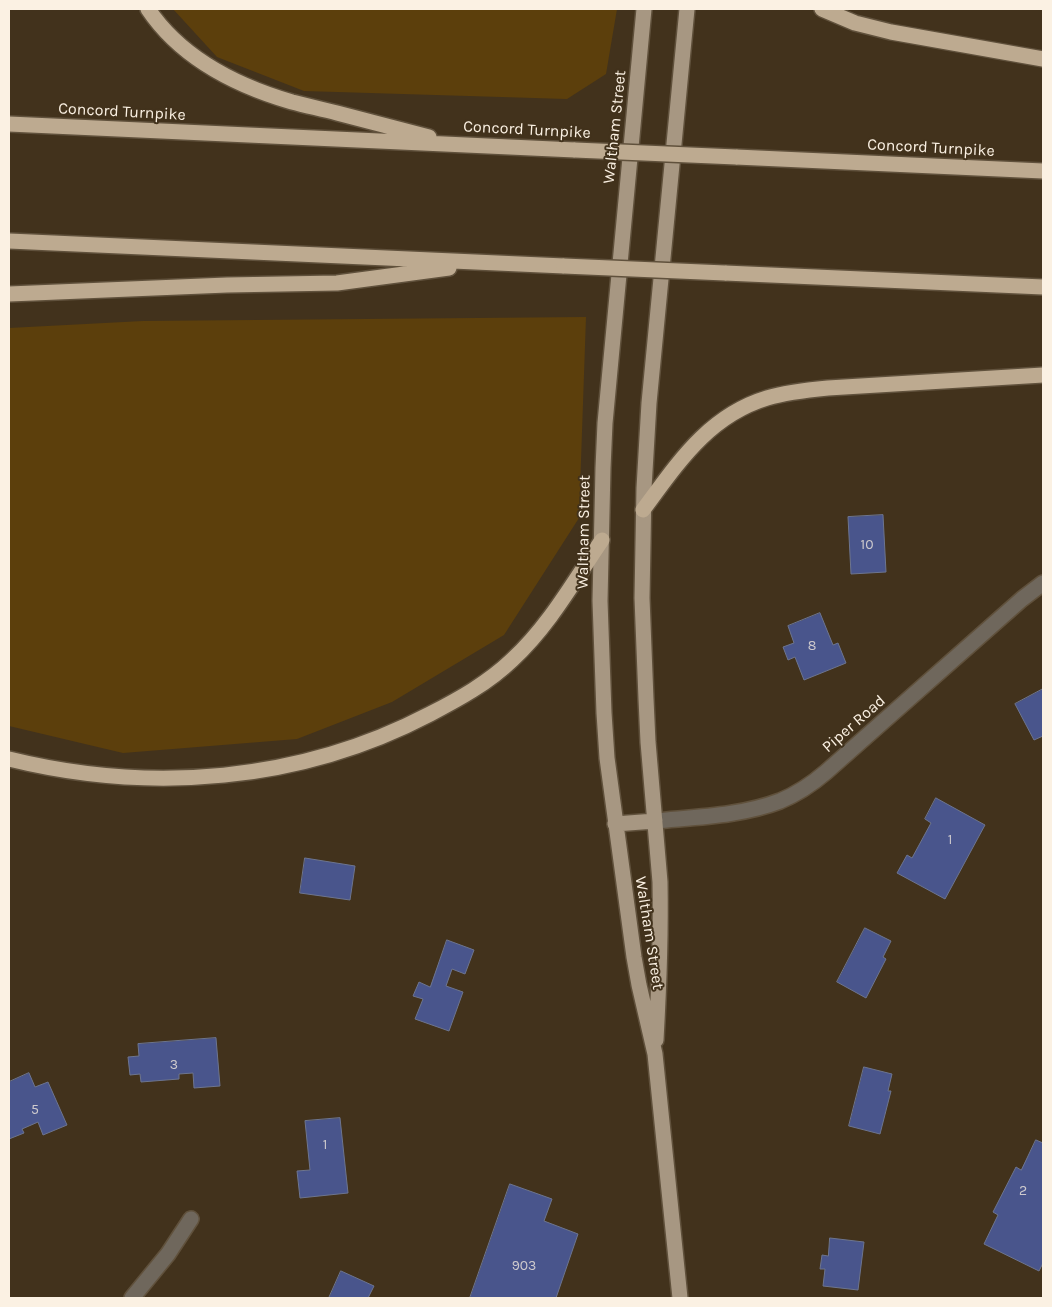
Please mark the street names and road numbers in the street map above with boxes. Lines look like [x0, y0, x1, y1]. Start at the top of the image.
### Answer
street label: Waltham Street [599, 69, 631, 185]
street label: Concord Turnpike [58, 99, 186, 125]
street label: Concord Turnpike [463, 117, 591, 143]
street label: Concord Turnpike [867, 135, 995, 161]
street label: Waltham Street [573, 475, 595, 589]
street label: Piper Road [818, 691, 890, 757]
street label: Waltham Street [631, 875, 667, 991]

